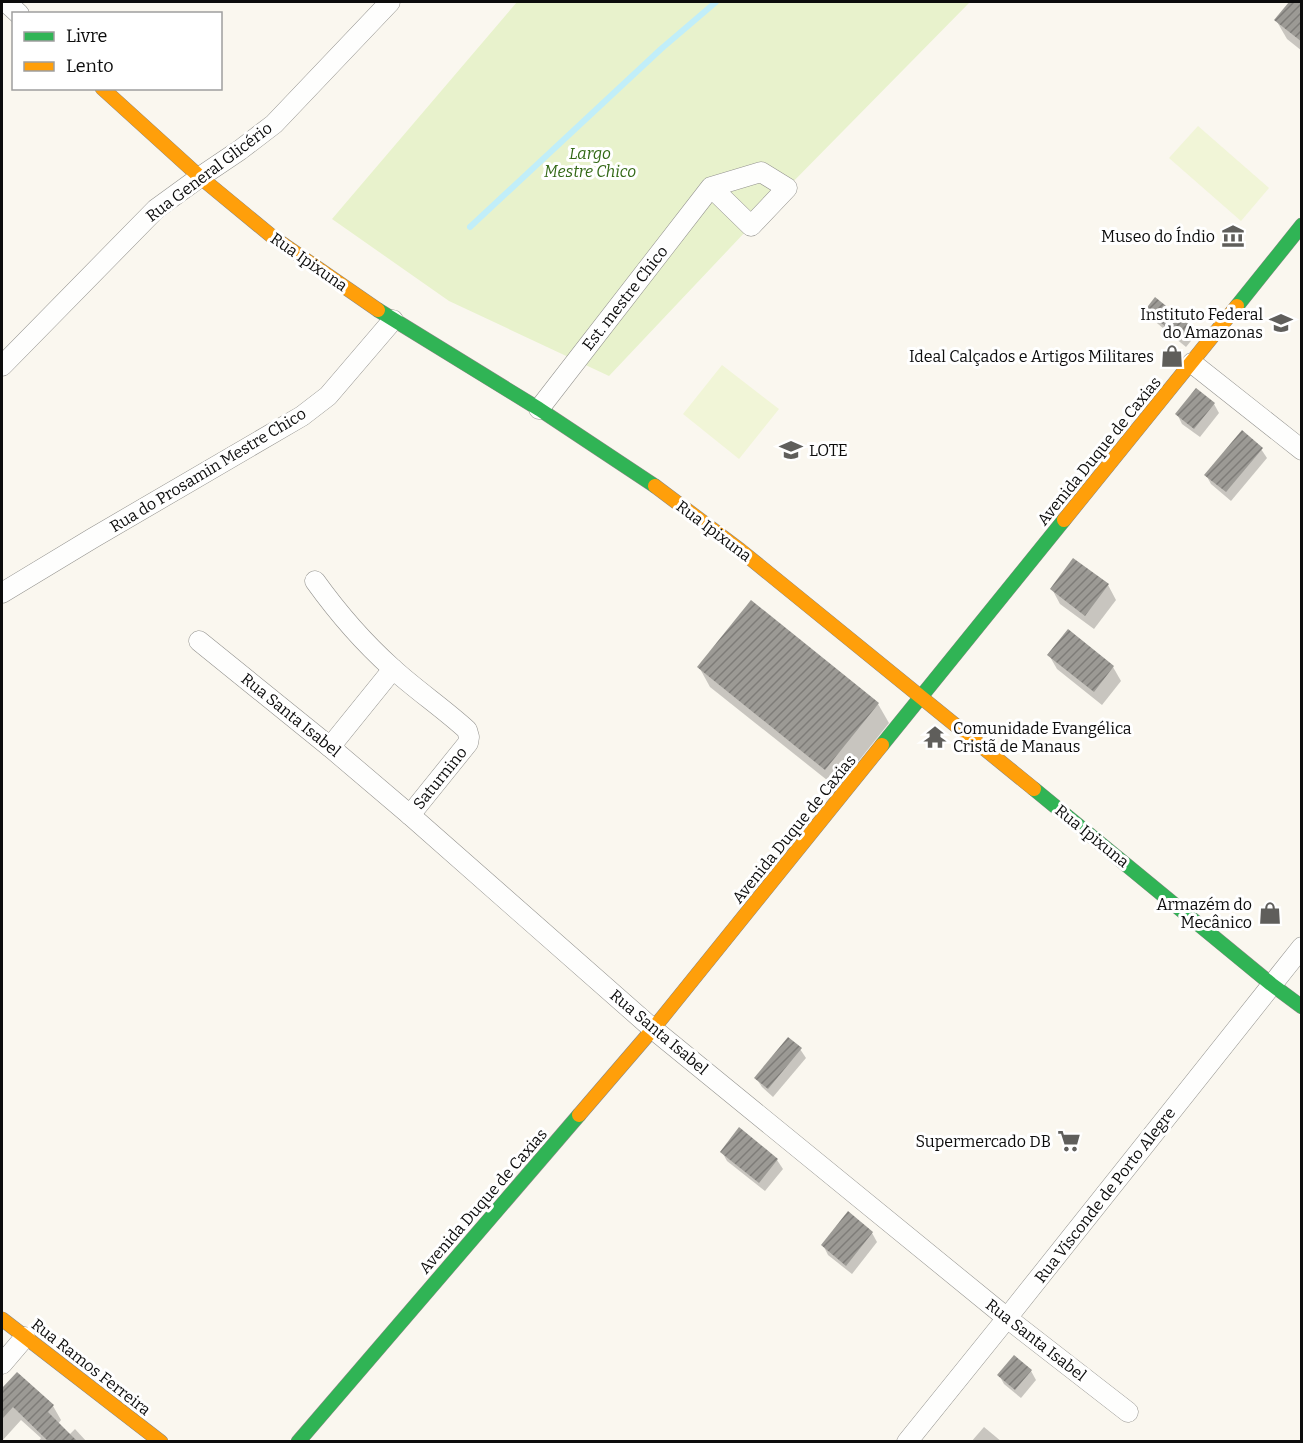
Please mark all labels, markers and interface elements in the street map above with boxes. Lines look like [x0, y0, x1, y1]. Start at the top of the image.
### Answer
legend [12, 12, 222, 90]
text: Livre [66, 25, 107, 47]
text: Lento [66, 55, 114, 77]
street label: Rua General Glicério [142, 118, 276, 226]
park label: Largo Mestre Chico [544, 144, 636, 181]
museum icon: Museo do Índio [1220, 223, 1246, 249]
place label: Museo do Índio [1101, 226, 1215, 246]
street label: Rua Ipixuna [267, 229, 351, 296]
street label: Est. mestre Chico [578, 242, 672, 354]
place label: Instituto Federal do Amazonas [1140, 305, 1263, 342]
school or university icon: Instituto Federal do Amazonas [1268, 310, 1294, 336]
shop icon: Ideal Calçados e Artigos Militares [1159, 343, 1185, 369]
place label: Ideal Calçados e Artigos Militares [909, 347, 1154, 366]
street label: Avenida Duque de Caxias [1033, 373, 1165, 529]
street label: Rua do Prosamin Mestre Chico [106, 404, 310, 536]
school or university icon: LOTE [778, 437, 804, 463]
place label: LOTE [809, 441, 848, 460]
street label: Rua Ipixuna [673, 497, 756, 566]
street label: Rua Santa Isabel [238, 669, 345, 761]
place label: Comunidade Evangélica Cristã de Manaus [953, 719, 1132, 756]
temple icon: Comunidade Evangélica Cristã de Manaus [922, 724, 948, 750]
street label: Saturnino [409, 743, 471, 813]
street label: Avenida Duque de Caxias [728, 751, 860, 907]
street label: Rua Ipixuna [1051, 801, 1133, 872]
place label: Armazém do Mecânico [1156, 895, 1252, 932]
shop icon: Armazém do Mecânico [1257, 900, 1283, 926]
street label: Rua Santa Isabel [606, 985, 712, 1079]
street label: Rua Visconde de Porto Alegre [1031, 1104, 1179, 1286]
street label: Avenida Duque de Caxias [415, 1125, 551, 1277]
supermarket icon: Supermercado DB [1056, 1128, 1082, 1154]
place label: Supermercado DB [916, 1132, 1051, 1151]
street label: Rua Santa Isabel [982, 1295, 1090, 1385]
street label: Rua Ramos Ferreira [28, 1315, 155, 1420]

